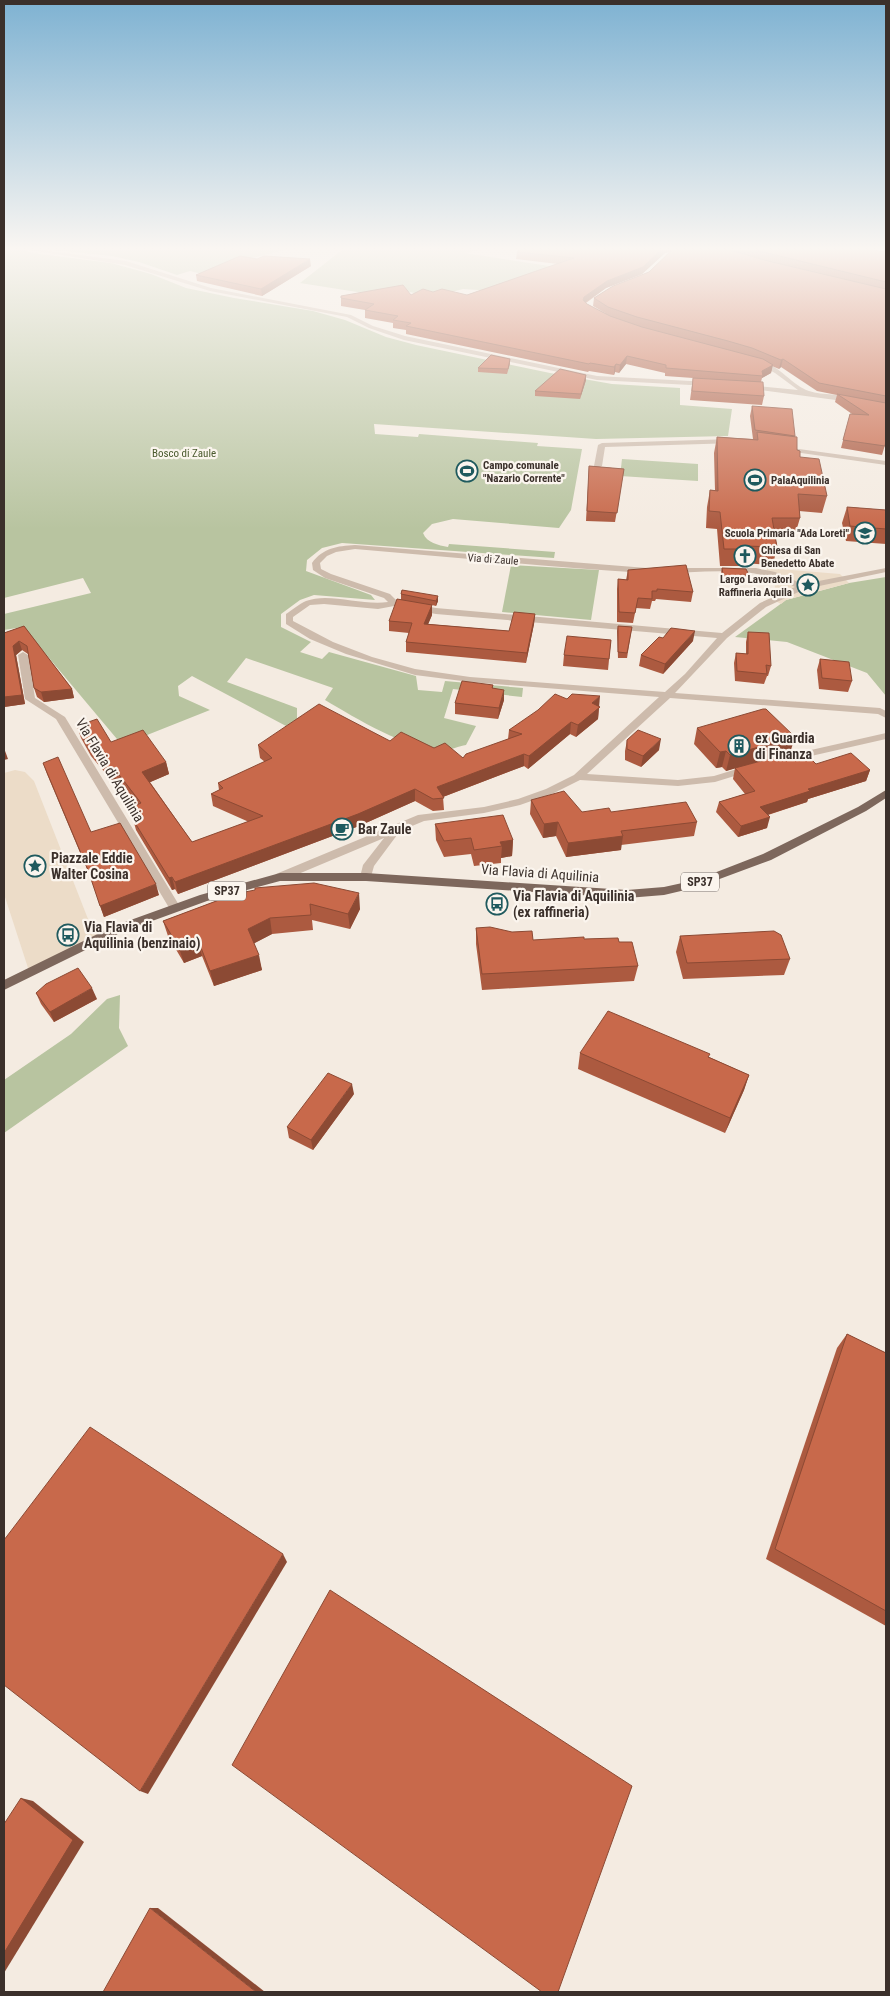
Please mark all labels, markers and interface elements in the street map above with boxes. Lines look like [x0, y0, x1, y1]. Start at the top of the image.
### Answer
park label: Bosco di Zaule [152, 447, 216, 460]
sports icon: Campo comunale "Nazario Corrente" [455, 459, 479, 483]
place label: Campo comunale "Nazario Corrente" [483, 459, 565, 485]
sports icon: PalaAquilinia [743, 468, 767, 492]
place label: PalaAquilinia [771, 474, 829, 487]
school or university icon: Scuola Primaria "Ada Loreti" [853, 521, 877, 545]
place label: Scuola Primaria "Ada Loreti" [725, 527, 849, 540]
church icon: Chiesa di San Benedetto Abate [733, 544, 757, 568]
place label: Chiesa di San Benedetto Abate [761, 544, 834, 570]
street label: Via di Zaule [467, 551, 519, 568]
place label: Largo Lavoratori Raffineria Aquila [719, 573, 792, 599]
place icon: Largo Lavoratori Raffineria Aquila [796, 573, 820, 597]
street label: Via Flavia di Aquilinia [73, 715, 147, 825]
place label: ex Guardia di Finanza [755, 730, 815, 762]
building icon: ex Guardia di Finanza [727, 734, 751, 758]
cafe icon: Bar Zaule [330, 817, 354, 841]
place label: Bar Zaule [358, 821, 412, 837]
place label: Piazzale Eddie Walter Cosina [51, 850, 133, 882]
place icon: Piazzale Eddie Walter Cosina [23, 854, 47, 878]
street label: Via Flavia di Aquilinia [480, 861, 600, 885]
road number: SP37 [681, 872, 719, 892]
road number: SP37 [208, 881, 246, 900]
place label: Via Flavia di Aquilinia (ex raffineria) [513, 888, 635, 921]
bus stop icon: Via Flavia di Aquilinia (ex raffineria) [485, 892, 509, 916]
place label: Via Flavia di Aquilinia (benzinaio) [84, 919, 200, 952]
bus stop icon: Via Flavia di Aquilinia (benzinaio) [56, 923, 80, 947]

